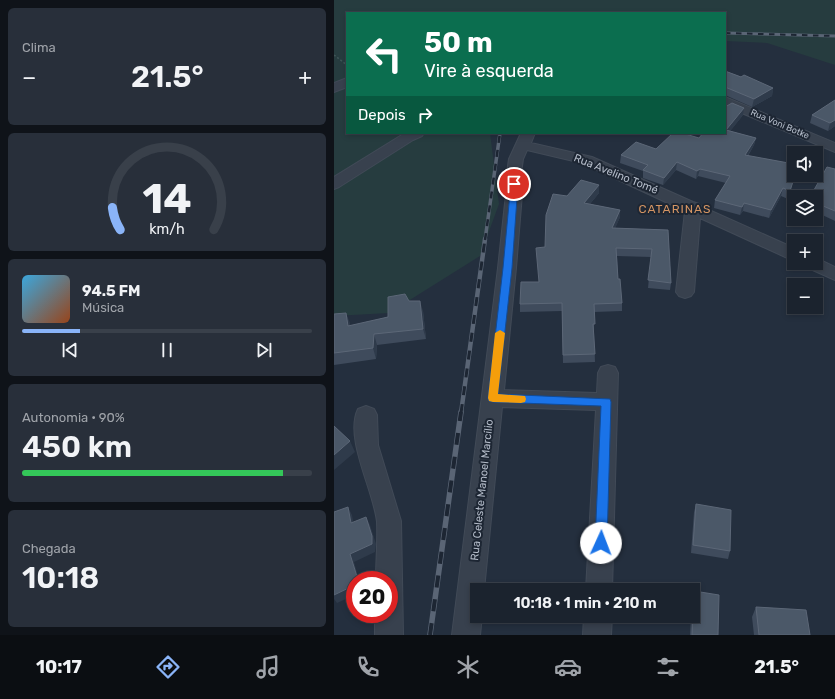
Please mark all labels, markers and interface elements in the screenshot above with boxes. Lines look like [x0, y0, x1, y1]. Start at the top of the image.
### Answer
text: 50 m [424, 26, 493, 59]
icon: left [358, 28, 410, 80]
text: Clima [22, 40, 56, 55]
text: 21.5° [131, 59, 204, 95]
text: Vire à esquerda [424, 60, 554, 82]
text: − [22, 64, 36, 91]
text: + [298, 64, 312, 91]
icon: right [414, 104, 436, 126]
text: Depois [358, 106, 406, 124]
street label: Rua Voni Botke [749, 107, 811, 141]
map controls [787, 146, 823, 314]
button: sound [787, 146, 823, 182]
street label: Rua Avelino Tomé [572, 151, 660, 197]
pin [497, 167, 531, 201]
icon: arrive [503, 173, 525, 195]
text: 14 [142, 174, 192, 223]
button: layers [787, 190, 823, 226]
district label: CATARINAS [638, 202, 712, 216]
text: km/h [149, 221, 185, 238]
button: + [787, 234, 823, 270]
button: − [787, 278, 823, 314]
text: 94.5 FM [82, 282, 141, 300]
text: Música [82, 300, 124, 315]
icon: previous [59, 339, 81, 361]
icon: pause [156, 339, 178, 361]
icon: next [253, 339, 275, 361]
text: Autonomia · 90% [22, 410, 125, 425]
street label: Rua Celeste Manoel Marcílio [468, 419, 496, 561]
text: 450 km [22, 429, 132, 465]
position arrow [580, 522, 622, 564]
text: Chegada [22, 541, 76, 556]
text: 10:18 [22, 560, 99, 596]
speed limit sign: 20 [346, 571, 398, 623]
text: 10:18 · 1 min · 210 m [513, 594, 657, 612]
icon: directions [154, 653, 182, 681]
icon: music [254, 653, 282, 681]
icon: phone [354, 653, 382, 681]
icon: climate [454, 653, 482, 681]
icon: car [554, 653, 582, 681]
icon: filters [654, 653, 682, 681]
text: 10:17 [36, 656, 82, 678]
text: 21.5° [754, 656, 799, 678]

